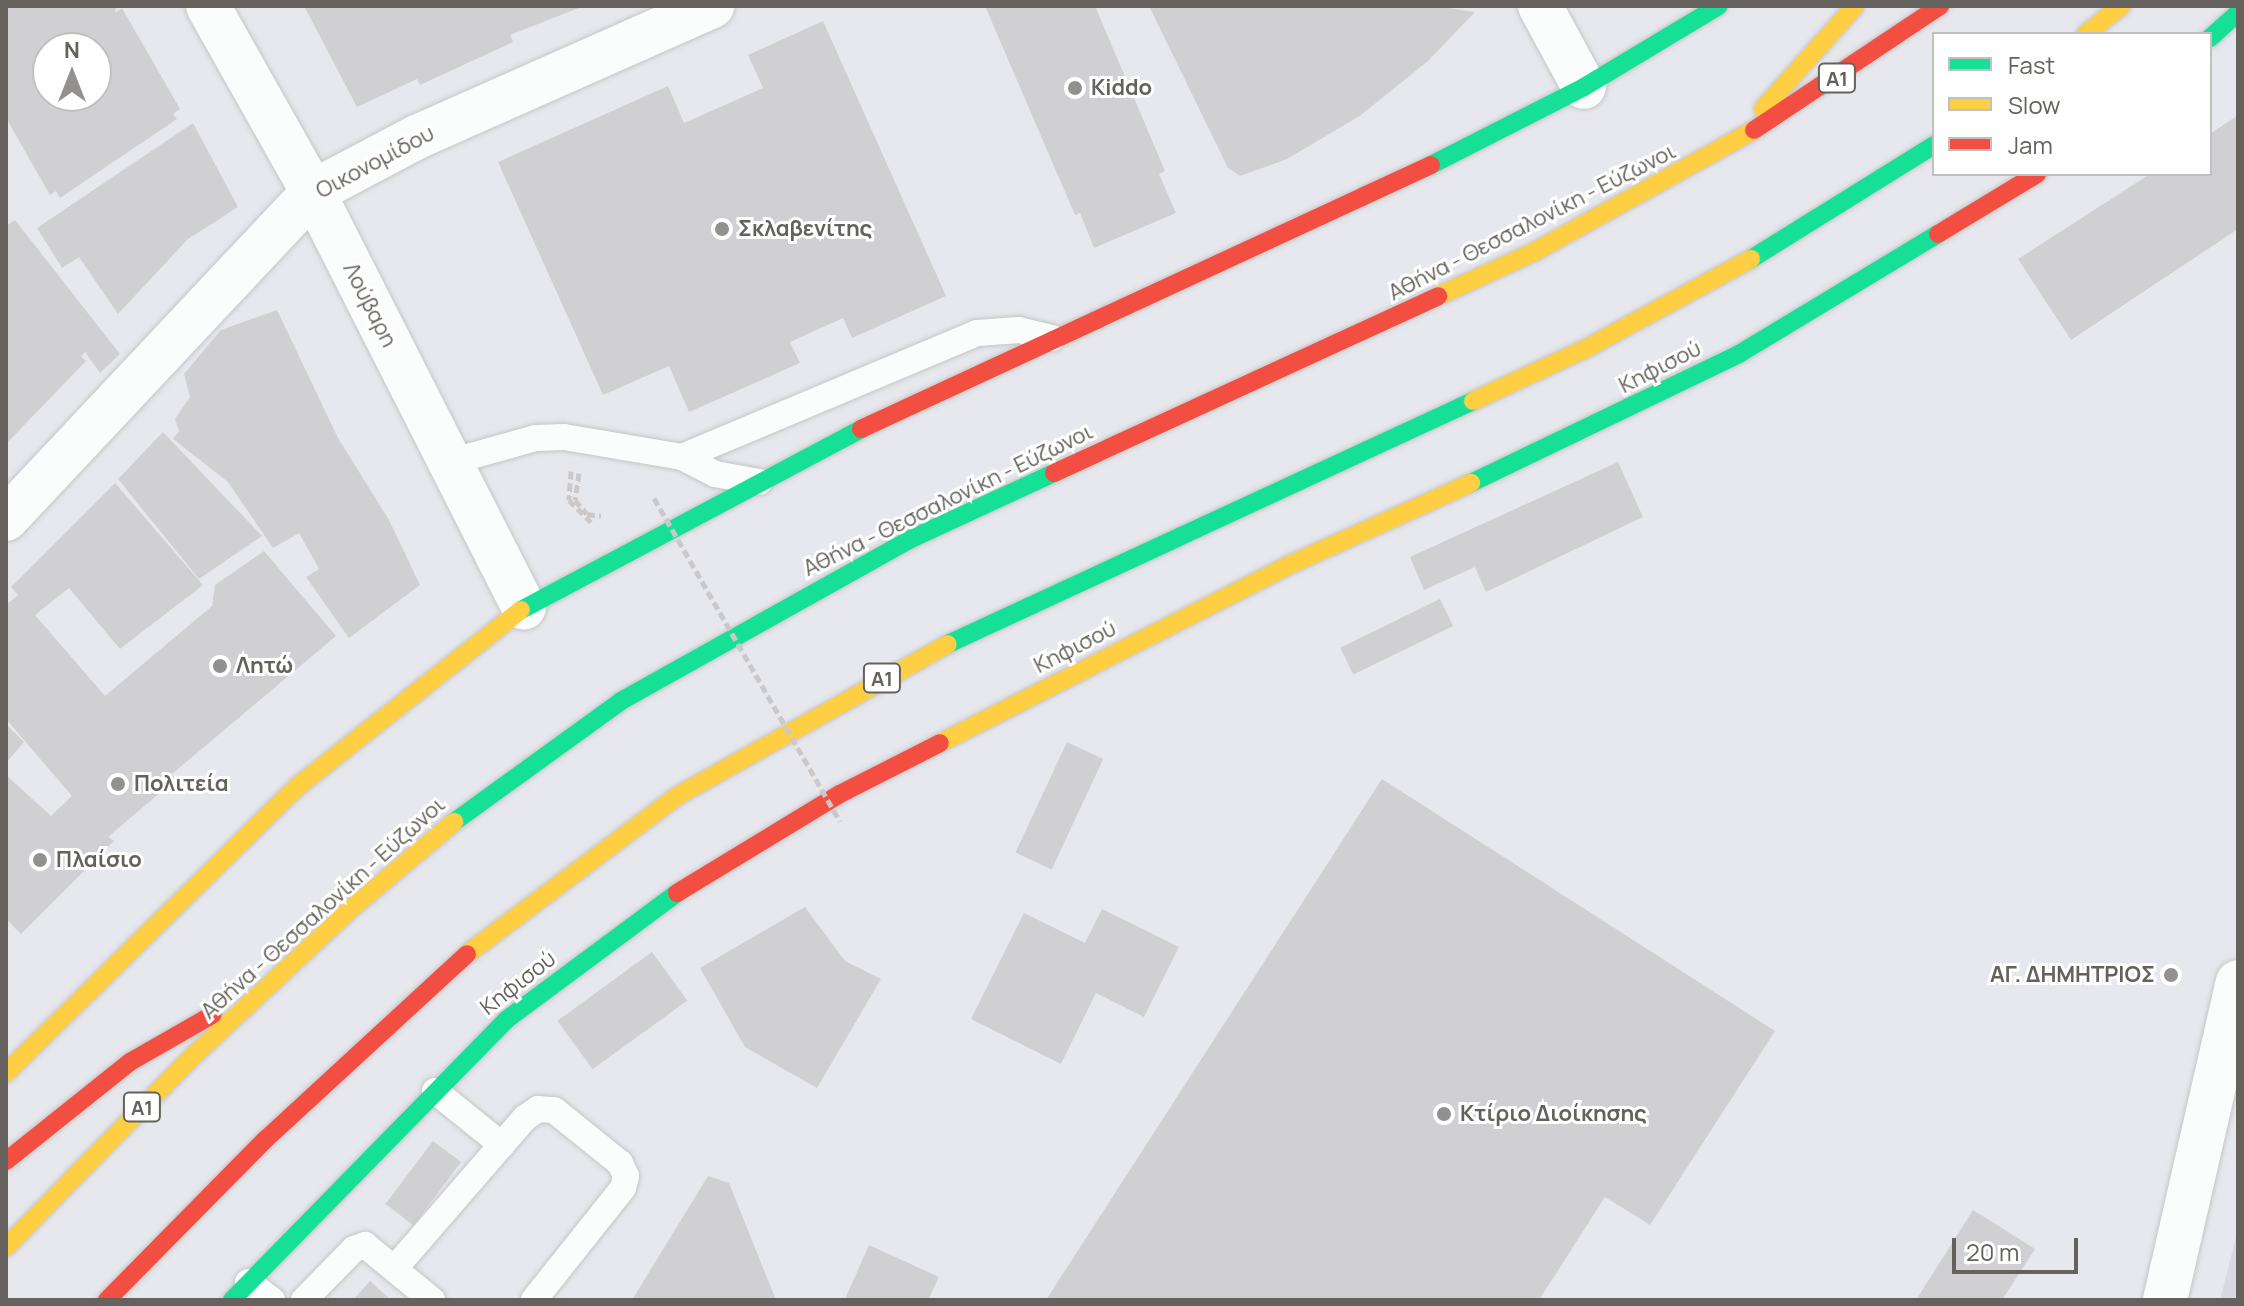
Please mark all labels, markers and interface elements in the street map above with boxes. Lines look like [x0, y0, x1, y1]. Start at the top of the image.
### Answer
north arrow [32, 32, 112, 112]
legend [1932, 32, 2212, 176]
text: N [64, 35, 80, 65]
text: Fast [2008, 48, 2055, 81]
road number: Α1 [1817, 62, 1857, 94]
place label: Kiddo [1091, 75, 1152, 101]
marker: Kiddo [1066, 79, 1084, 97]
text: Slow [2008, 88, 2061, 121]
street label: Οικονομίδου [311, 120, 439, 204]
text: Jam [2008, 128, 2053, 161]
street label: Αθήνα - Θεσσαλονίκη - Εύζωνοι [1384, 138, 1680, 306]
place label: Σκλαβενίτης [738, 216, 872, 242]
marker: Σκλαβενίτης [713, 220, 731, 238]
street label: Λούβαρη [338, 258, 402, 352]
street label: Κηφισού [1615, 335, 1705, 399]
street label: Αθήνα - Θεσσαλονίκη - Εύζωνοι [799, 418, 1097, 582]
street label: Κηφισού [1030, 615, 1120, 679]
place label: Λητώ [236, 653, 293, 679]
marker: Λητώ [211, 657, 229, 675]
road number: Α1 [862, 662, 902, 694]
place label: Πολιτεία [134, 771, 229, 797]
marker: Πολιτεία [109, 775, 127, 793]
street label: Αθήνα - Θεσσαλονίκη - Εύζωνοι [196, 791, 450, 1025]
place label: Πλαίσιο [56, 847, 142, 873]
marker: Πλαίσιο [31, 851, 49, 869]
street label: Κηφισού [475, 945, 561, 1021]
place label: ΑΓ. ΔΗΜΗΤΡΙΟΣ [1990, 962, 2155, 988]
marker: ΑΓ. ΔΗΜΗΤΡΙΟΣ [2162, 966, 2180, 984]
road number: Α1 [122, 1091, 162, 1123]
place label: Κτίριο Διοίκησης [1460, 1101, 1647, 1127]
marker: Κτίριο Διοίκησης [1435, 1105, 1453, 1123]
scale bar [1956, 1222, 2082, 1272]
text: 20 m [1966, 1235, 2019, 1268]

